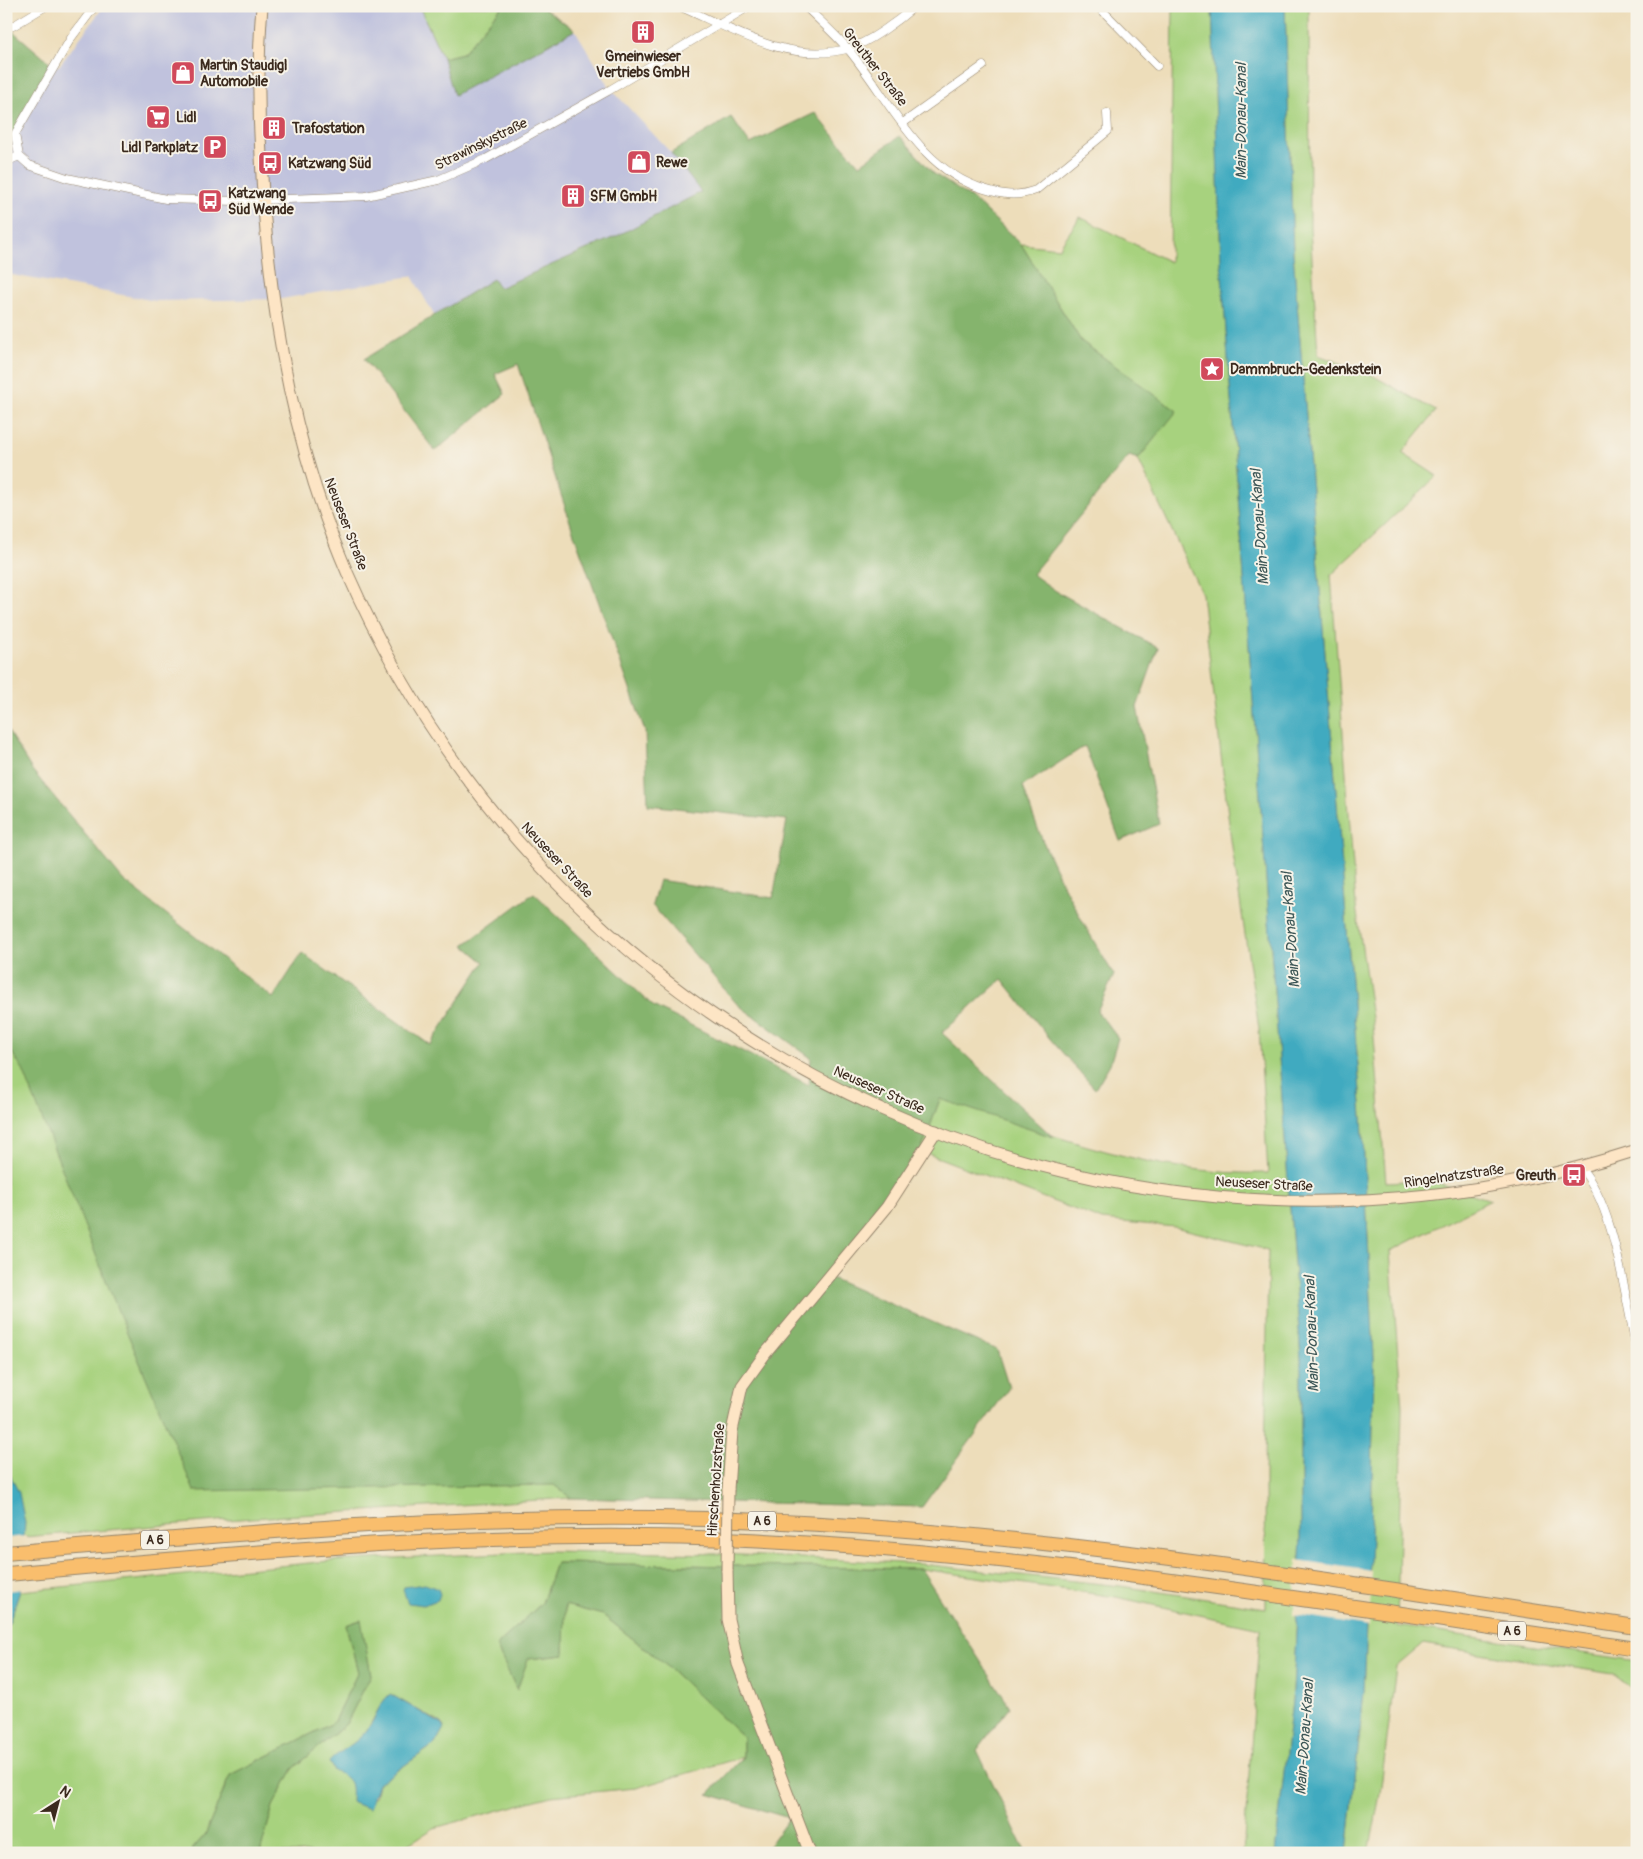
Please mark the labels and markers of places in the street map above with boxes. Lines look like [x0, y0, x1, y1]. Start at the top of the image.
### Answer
building icon: Gmeinwieser Vertriebs GmbH [630, 19, 656, 45]
place label: Gmeinwieser Vertriebs GmbH [596, 48, 690, 81]
place label: Martin Staudigl Automobile [200, 57, 287, 90]
shop icon: Martin Staudigl Automobile [170, 60, 196, 86]
supermarket icon: Lidl [145, 104, 171, 130]
place label: Lidl [176, 109, 197, 126]
building icon: Trafostation [261, 115, 287, 141]
place label: Trafostation [291, 120, 365, 137]
parking icon: Lidl Parkplatz [202, 134, 228, 160]
place label: Lidl Parkplatz [121, 139, 199, 156]
shop icon: Rewe [626, 149, 652, 175]
bus stop icon: Katzwang Süd [257, 150, 283, 176]
place label: Rewe [656, 154, 688, 171]
place label: Katzwang Süd [288, 155, 371, 172]
building icon: SFM GmbH [560, 183, 586, 209]
place label: Katzwang Süd Wende [228, 185, 295, 218]
bus stop icon: Katzwang Süd Wende [197, 188, 223, 214]
place label: SFM GmbH [590, 188, 657, 205]
place icon: Dammbruch-Gedenkstein [1199, 356, 1225, 382]
place label: Dammbruch-Gedenkstein [1230, 361, 1381, 378]
bus stop icon: Greuth [1561, 1162, 1587, 1188]
place label: Greuth [1516, 1167, 1556, 1184]

